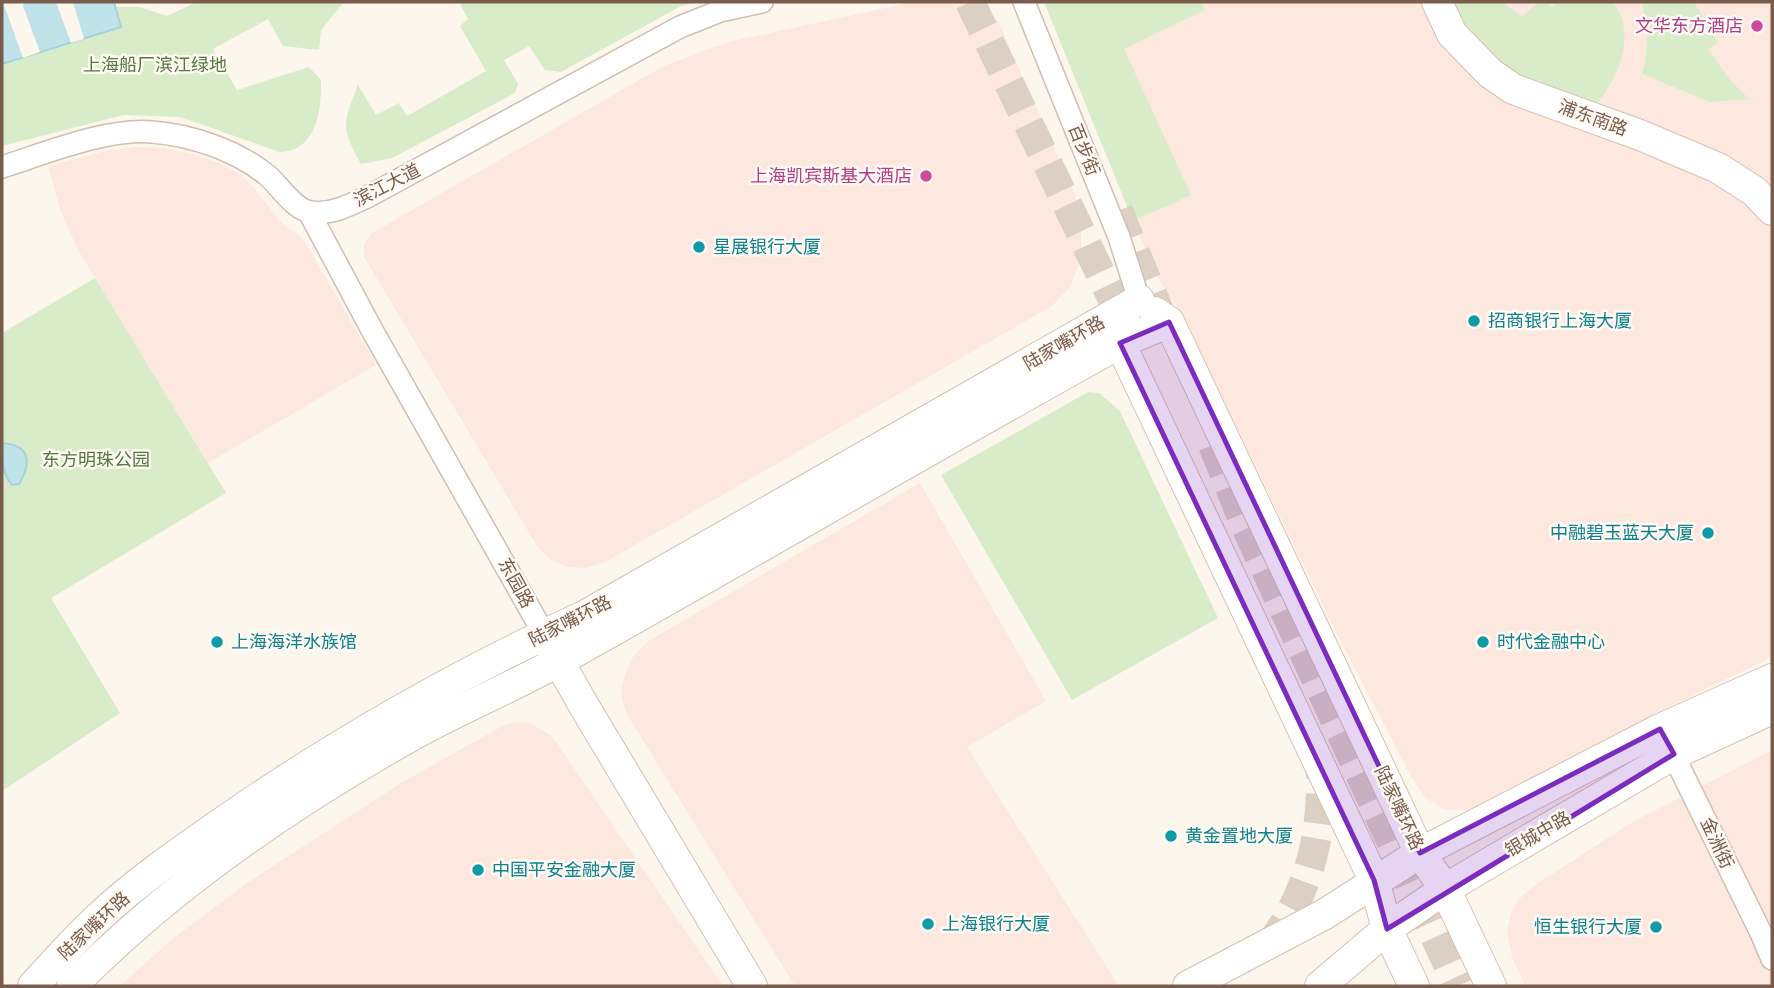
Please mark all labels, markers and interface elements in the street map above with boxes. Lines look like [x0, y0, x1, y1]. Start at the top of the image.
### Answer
place label: 文华东方酒店 [1635, 14, 1743, 37]
marker: 文华东方酒店 [1749, 18, 1765, 34]
park label: 上海船厂滨江绿地 [83, 53, 227, 76]
street label: 浦东南路 [1555, 94, 1631, 141]
street label: 百步街 [1064, 120, 1105, 179]
street label: 滨江大道 [349, 158, 424, 211]
place label: 上海凯宾斯基大酒店 [750, 164, 912, 187]
marker: 上海凯宾斯基大酒店 [918, 168, 934, 184]
place label: 星展银行大厦 [713, 235, 821, 258]
marker: 星展银行大厦 [691, 239, 707, 255]
place label: 招商银行上海大厦 [1488, 309, 1632, 332]
street label: 陆家嘴环路 [1019, 310, 1108, 375]
marker: 招商银行上海大厦 [1466, 313, 1482, 329]
park label: 东方明珠公园 [42, 448, 150, 471]
place label: 中融碧玉蓝天大厦 [1550, 521, 1694, 544]
marker: 中融碧玉蓝天大厦 [1700, 525, 1716, 541]
street label: 东园路 [493, 554, 540, 612]
street label: 陆家嘴环路 [524, 590, 615, 651]
place label: 上海海洋水族馆 [231, 630, 357, 653]
place label: 时代金融中心 [1497, 630, 1605, 653]
marker: 上海海洋水族馆 [209, 634, 225, 650]
marker: 时代金融中心 [1475, 634, 1491, 650]
street label: 陆家嘴环路 [1370, 762, 1429, 853]
street label: 银城中路 [1501, 806, 1575, 862]
street label: 金洲街 [1696, 813, 1739, 872]
place label: 黄金置地大厦 [1185, 824, 1293, 847]
marker: 黄金置地大厦 [1163, 828, 1179, 844]
place label: 中国平安金融大厦 [492, 858, 636, 881]
marker: 中国平安金融大厦 [470, 862, 486, 878]
street label: 陆家嘴环路 [53, 887, 134, 965]
place label: 上海银行大厦 [942, 912, 1050, 935]
place label: 恒生银行大厦 [1534, 915, 1642, 938]
marker: 上海银行大厦 [920, 916, 936, 932]
marker: 恒生银行大厦 [1648, 919, 1664, 935]

